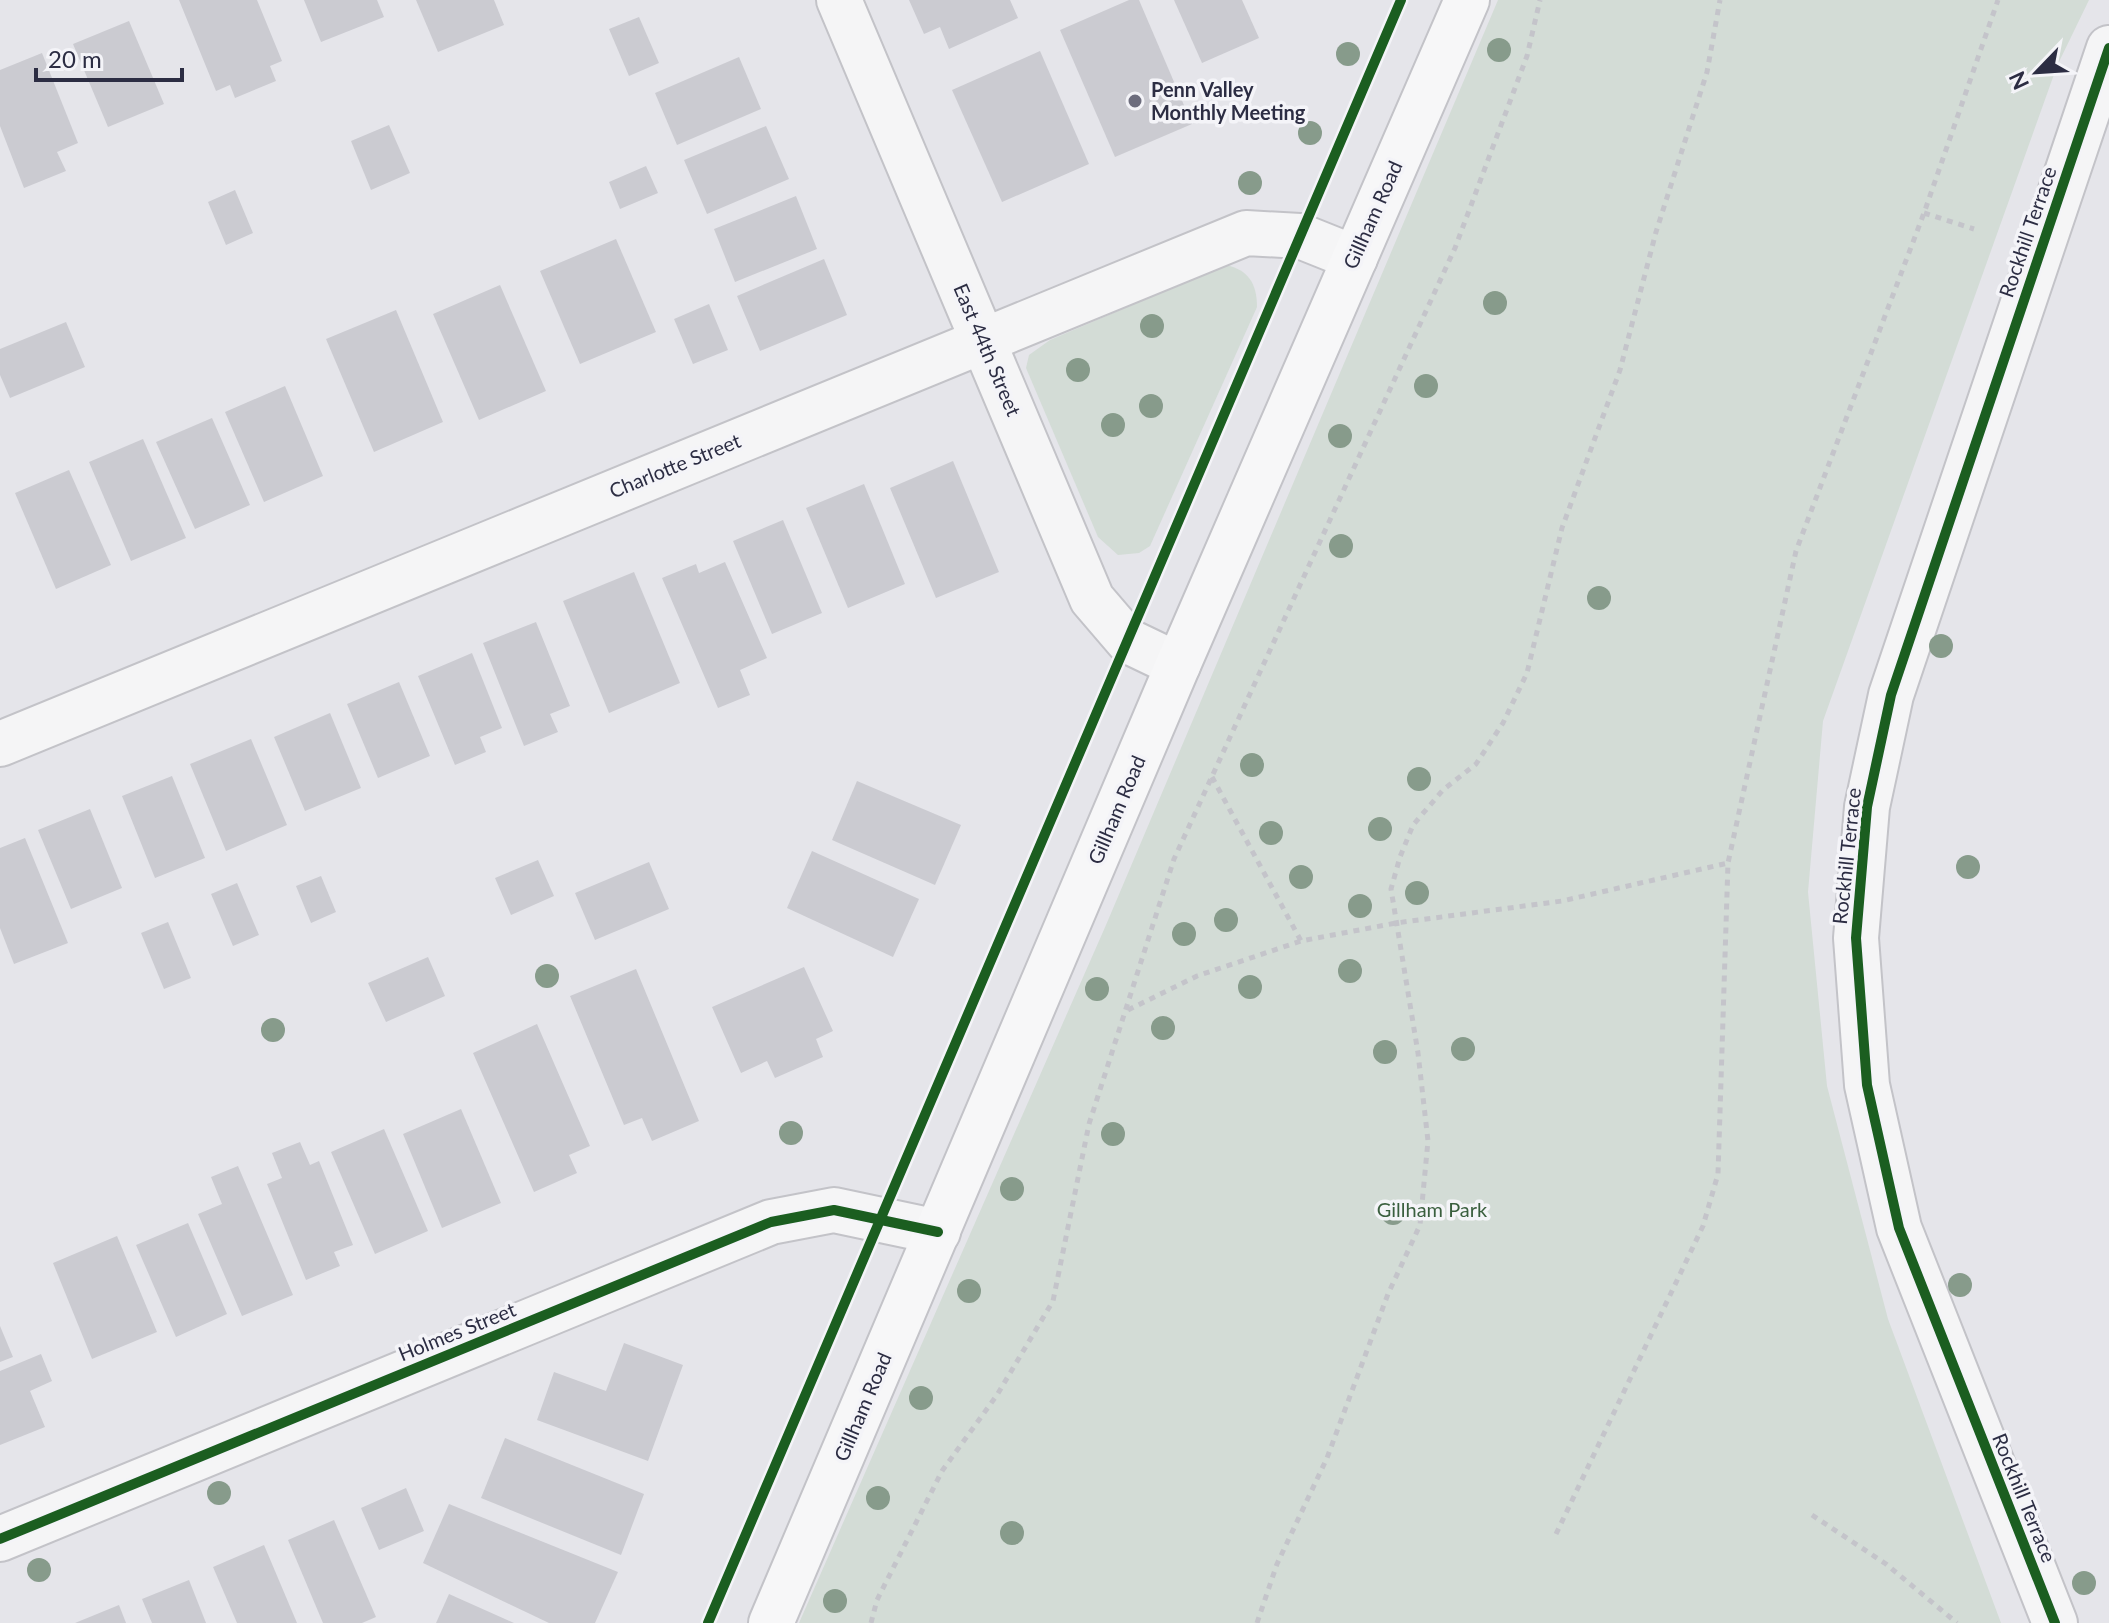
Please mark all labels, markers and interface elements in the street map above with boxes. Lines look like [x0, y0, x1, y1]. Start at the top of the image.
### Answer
scale bar [36, 32, 182, 82]
north arrow [1997, 32, 2077, 112]
text: 20 m [48, 44, 102, 73]
text: N [2003, 67, 2034, 94]
place label: Penn Valley Monthly Meeting [1151, 77, 1306, 124]
marker: Penn Valley Monthly Meeting [1126, 92, 1144, 110]
street label: Gillham Road [1338, 157, 1407, 272]
street label: Rockhill Terrace [1993, 163, 2061, 300]
street label: East 44th Street [949, 280, 1027, 419]
street label: Charlotte Street [605, 428, 744, 502]
street label: Gillham Road [1082, 752, 1150, 868]
street label: Rockhill Terrace [1827, 786, 1865, 925]
park label: Gillham Park [1377, 1197, 1488, 1221]
street label: Holmes Street [394, 1297, 519, 1366]
street label: Gillham Road [828, 1349, 896, 1465]
street label: Rockhill Terrace [1988, 1430, 2062, 1566]

